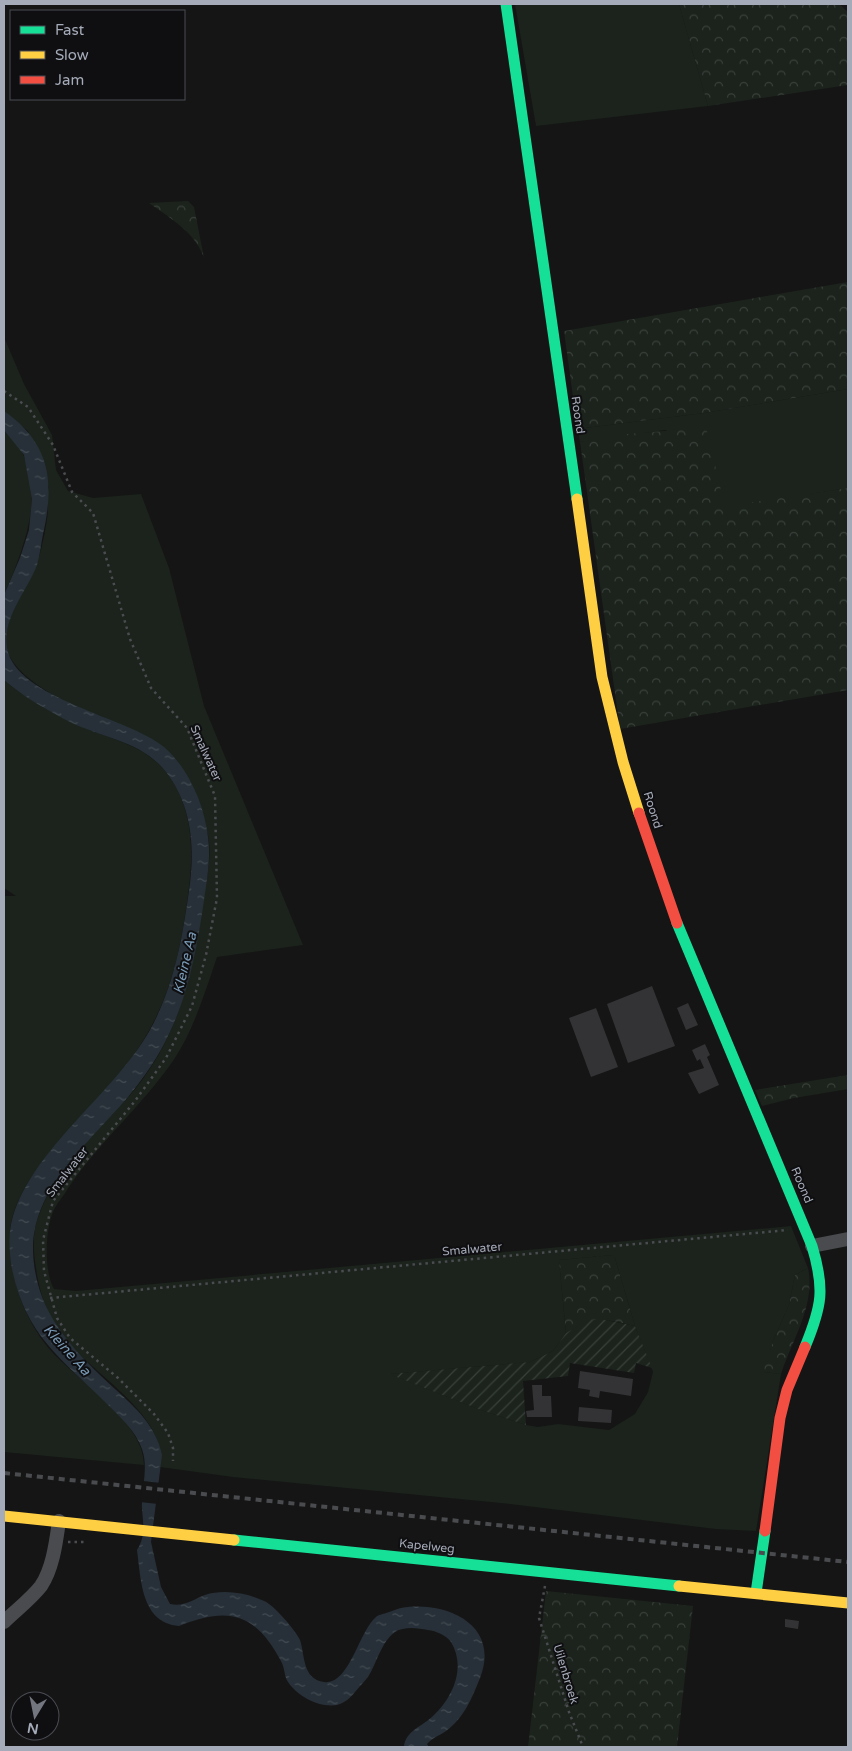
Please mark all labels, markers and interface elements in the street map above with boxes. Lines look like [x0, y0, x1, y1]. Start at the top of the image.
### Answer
legend [10, 10, 185, 100]
text: Fast [55, 21, 85, 39]
text: Slow [55, 46, 89, 64]
text: Jam [55, 71, 84, 89]
street label: Roond [568, 395, 588, 435]
street label: Smalwater [187, 723, 225, 784]
street label: Roond [641, 790, 665, 830]
water label: Kleine Aa [170, 929, 201, 995]
street label: Smalwater [43, 1144, 91, 1200]
street label: Roond [788, 1165, 816, 1205]
street label: Smalwater [442, 1239, 503, 1259]
water label: Kleine Aa [40, 1321, 95, 1380]
street label: Kapelweg [398, 1536, 456, 1556]
street label: Uilenbroek [550, 1642, 582, 1706]
north arrow [10, 1691, 60, 1741]
text: N [26, 1719, 40, 1738]

